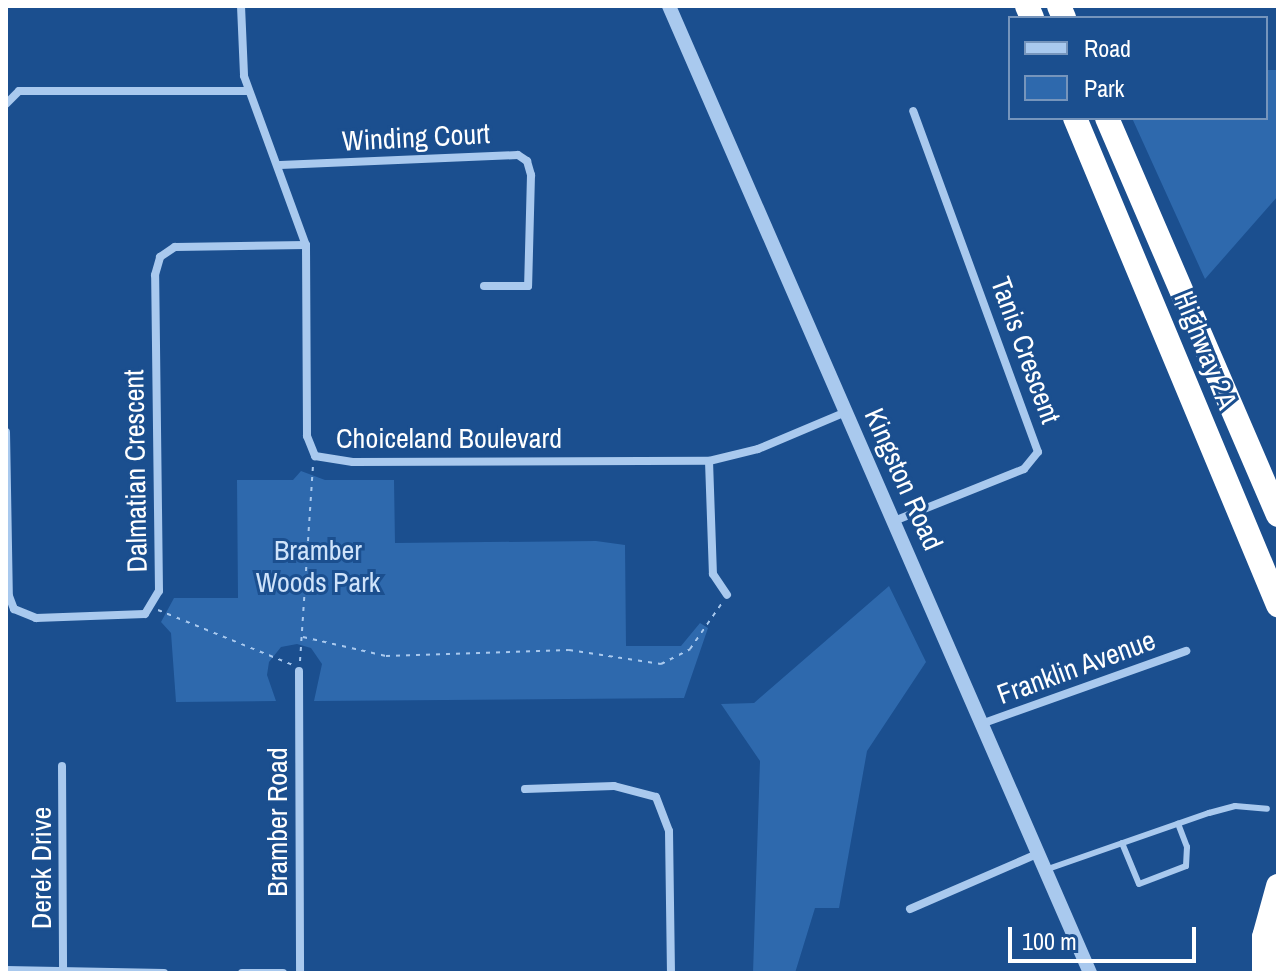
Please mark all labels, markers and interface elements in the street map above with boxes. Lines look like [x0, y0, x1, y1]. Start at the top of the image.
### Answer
legend [1008, 16, 1268, 120]
text: Road [1084, 32, 1131, 64]
text: Park [1084, 72, 1124, 104]
street label: Winding Court [341, 116, 491, 158]
street label: Tanis Crescent [984, 272, 1068, 428]
street label: Highway 2A [1167, 286, 1245, 414]
street label: Dalmatian Crescent [116, 369, 154, 573]
street label: Kingston Road [858, 403, 950, 555]
street label: Choiceland Boulevard [336, 421, 562, 455]
park label: Bramber Woods Park [256, 533, 380, 599]
street label: Franklin Avenue [992, 623, 1160, 711]
street label: Bramber Road [260, 747, 294, 897]
street label: Derek Drive [24, 807, 58, 929]
scale bar [1012, 911, 1200, 961]
text: 100 m [1022, 925, 1077, 957]

